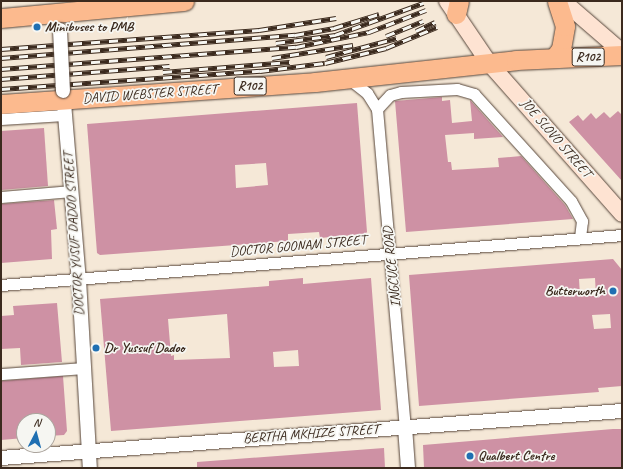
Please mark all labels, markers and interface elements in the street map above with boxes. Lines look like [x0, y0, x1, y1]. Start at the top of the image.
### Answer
place label: Minibuses to PMB [45, 19, 133, 35]
marker: Minibuses to PMB [32, 22, 42, 32]
road number: R102 [571, 46, 605, 68]
road number: R102 [233, 75, 267, 97]
street label: DAVID WEBSTER STREET [82, 81, 218, 107]
street label: JOE SLOVO STREET [517, 95, 595, 181]
street label: DOCTOR YUSUF DADOO STREET [60, 151, 88, 317]
street label: INGCUCE ROAD [379, 226, 405, 308]
street label: DOCTOR GOONAM STREET [230, 232, 366, 260]
place label: Butterworth [545, 283, 605, 299]
marker: Butterworth [608, 286, 618, 296]
place label: Dr Yussuf Dadoo [104, 340, 185, 356]
marker: Dr Yussuf Dadoo [91, 343, 101, 353]
north arrow [16, 413, 56, 453]
text: N [33, 415, 41, 429]
street label: BERTHA MKHIZE STREET [242, 421, 380, 447]
place label: Qualbert Centre [478, 448, 554, 464]
marker: Qualbert Centre [465, 451, 475, 461]

